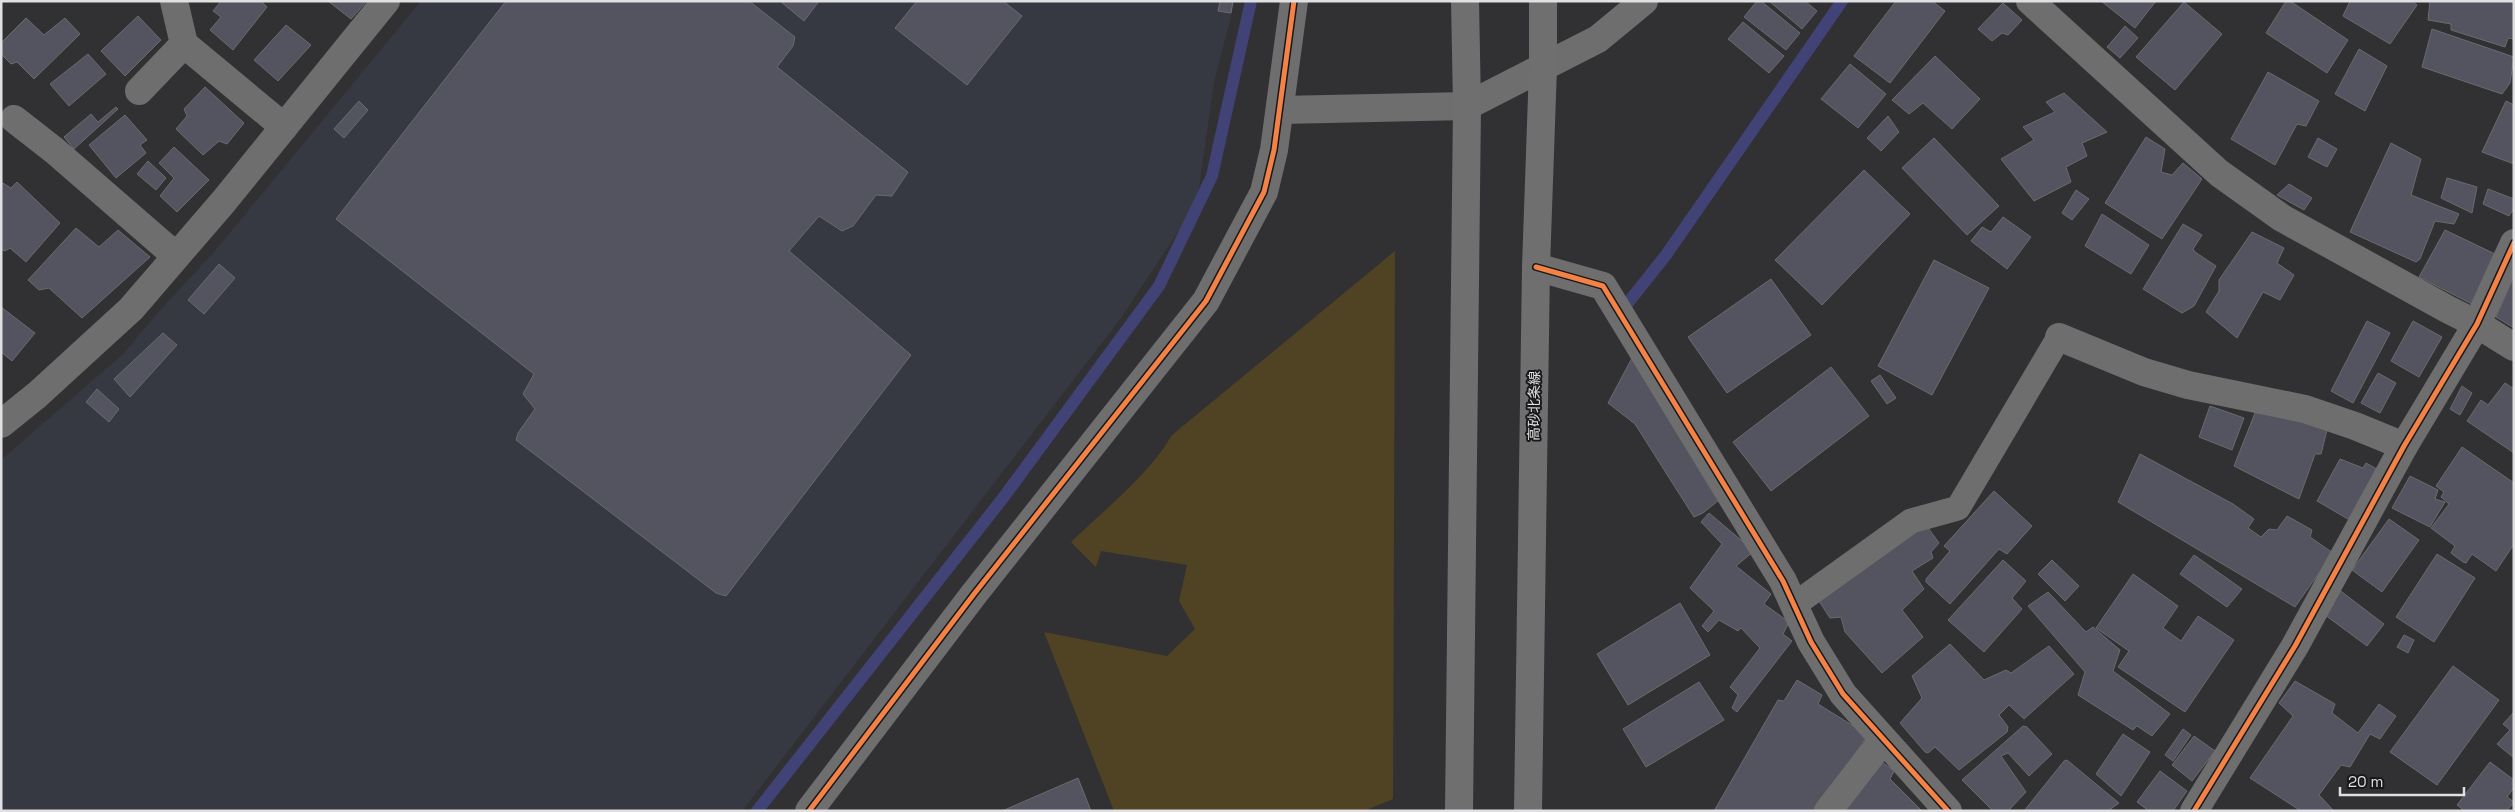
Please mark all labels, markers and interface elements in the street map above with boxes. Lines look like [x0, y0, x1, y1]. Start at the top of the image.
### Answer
street label: 高砂北条線 [1524, 371, 1544, 441]
scale bar [2340, 764, 2464, 796]
text: 20 m [2348, 772, 2383, 791]

